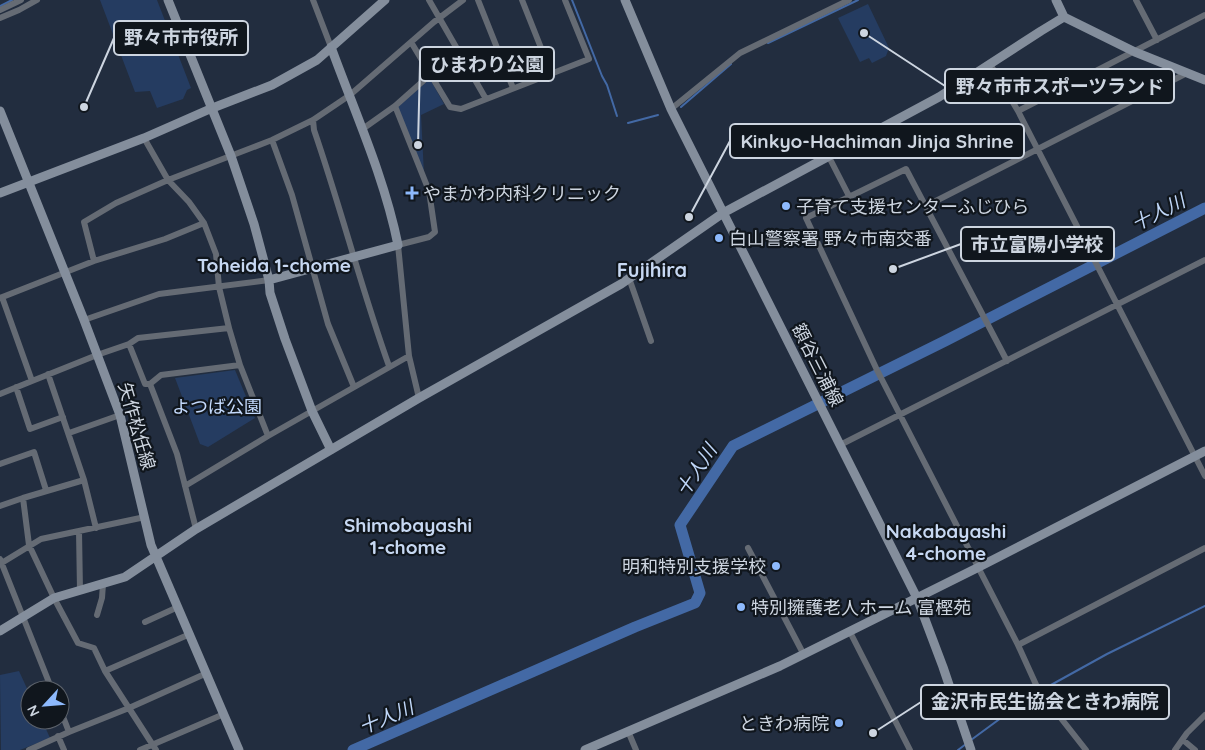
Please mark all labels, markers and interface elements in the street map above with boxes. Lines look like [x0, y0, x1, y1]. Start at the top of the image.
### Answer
callout: 野々市市役所 [114, 21, 248, 55]
text: 野々市市役所 [124, 25, 238, 49]
callout: ひまわり公園 [420, 47, 554, 81]
text: ひまわり公園 [430, 52, 544, 76]
callout: 野々市市スポーツランド [945, 69, 1174, 103]
text: 野々市市スポーツランド [956, 74, 1164, 98]
callout: Kinkyo-Hachiman Jinja Shrine [730, 124, 1024, 158]
text: Kinkyo-Hachiman Jinja Shrine [740, 129, 1014, 153]
place label: やまかわ内科クリニック [423, 182, 621, 205]
marker: やまかわ内科クリニック [405, 186, 419, 200]
water label: 十人川 [1127, 187, 1191, 236]
place label: 子育て支援センターふじひら [796, 195, 1029, 218]
marker: 子育て支援センターふじひら [780, 200, 792, 212]
place label: 白山警察署 野々市南交番 [729, 227, 932, 250]
callout: 市立富陽小学校 [961, 227, 1114, 261]
marker: 白山警察署 野々市南交番 [713, 232, 725, 244]
text: 市立富陽小学校 [970, 232, 1104, 256]
district label: Toheida 1-chome [197, 253, 351, 277]
district label: Fujihira [617, 257, 687, 282]
street label: 額谷三浦線 [787, 320, 849, 410]
street label: 矢作松任線 [114, 380, 160, 472]
park label: よつば公園 [172, 395, 262, 418]
water label: 十人川 [670, 438, 723, 500]
district label: Shimobayashi 1-chome [344, 513, 472, 559]
district label: Nakabayashi 4-chome [886, 519, 1006, 565]
place label: 明和特別支援学校 [622, 555, 766, 578]
marker: 明和特別支援学校 [770, 560, 782, 572]
place label: 特別擁護老人ホーム 富樫苑 [751, 596, 971, 619]
marker: 特別擁護老人ホーム 富樫苑 [735, 601, 747, 613]
north arrow [20, 680, 70, 730]
callout: 金沢市民生協会ときわ病院 [921, 685, 1169, 719]
text: 金沢市民生協会ときわ病院 [931, 689, 1159, 713]
water label: 十人川 [355, 694, 419, 739]
text: N [23, 702, 44, 719]
place label: ときわ病院 [739, 712, 829, 735]
marker: ときわ病院 [833, 717, 845, 729]

